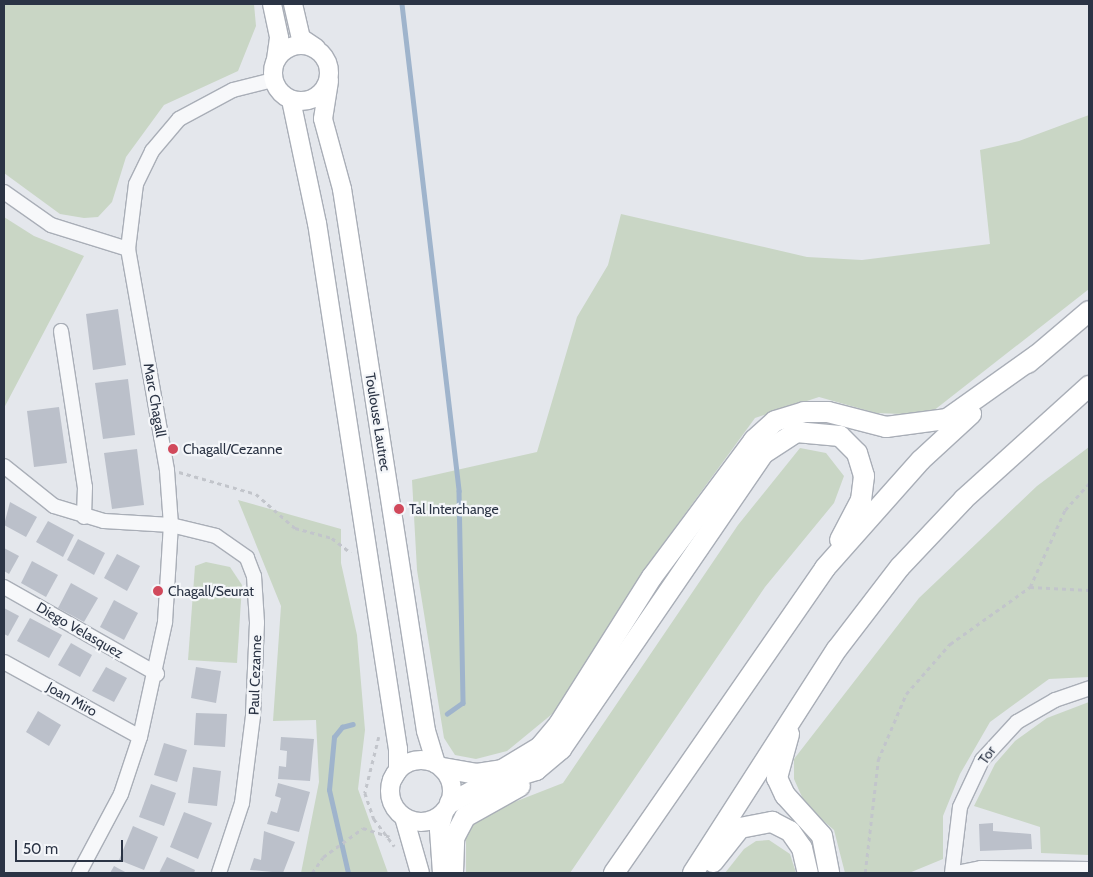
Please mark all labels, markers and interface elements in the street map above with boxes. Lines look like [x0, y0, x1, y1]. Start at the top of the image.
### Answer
street label: Marc Chagall [140, 362, 170, 438]
street label: Toulouse Lautrec [362, 372, 394, 472]
place label: Chagall/Cezanne [183, 441, 282, 457]
marker: Chagall/Cezanne [167, 443, 179, 455]
place label: Tal Interchange [409, 501, 499, 517]
marker: Tal Interchange [393, 503, 405, 515]
place label: Chagall/Seurat [168, 583, 254, 599]
marker: Chagall/Seurat [152, 585, 164, 597]
street label: Diego Velasquez [34, 598, 126, 662]
street label: Paul Cezanne [245, 635, 265, 715]
street label: Joan Miro [44, 678, 100, 720]
street label: Tor [975, 743, 999, 767]
scale bar [18, 830, 125, 862]
text: 50 m [23, 840, 58, 858]

